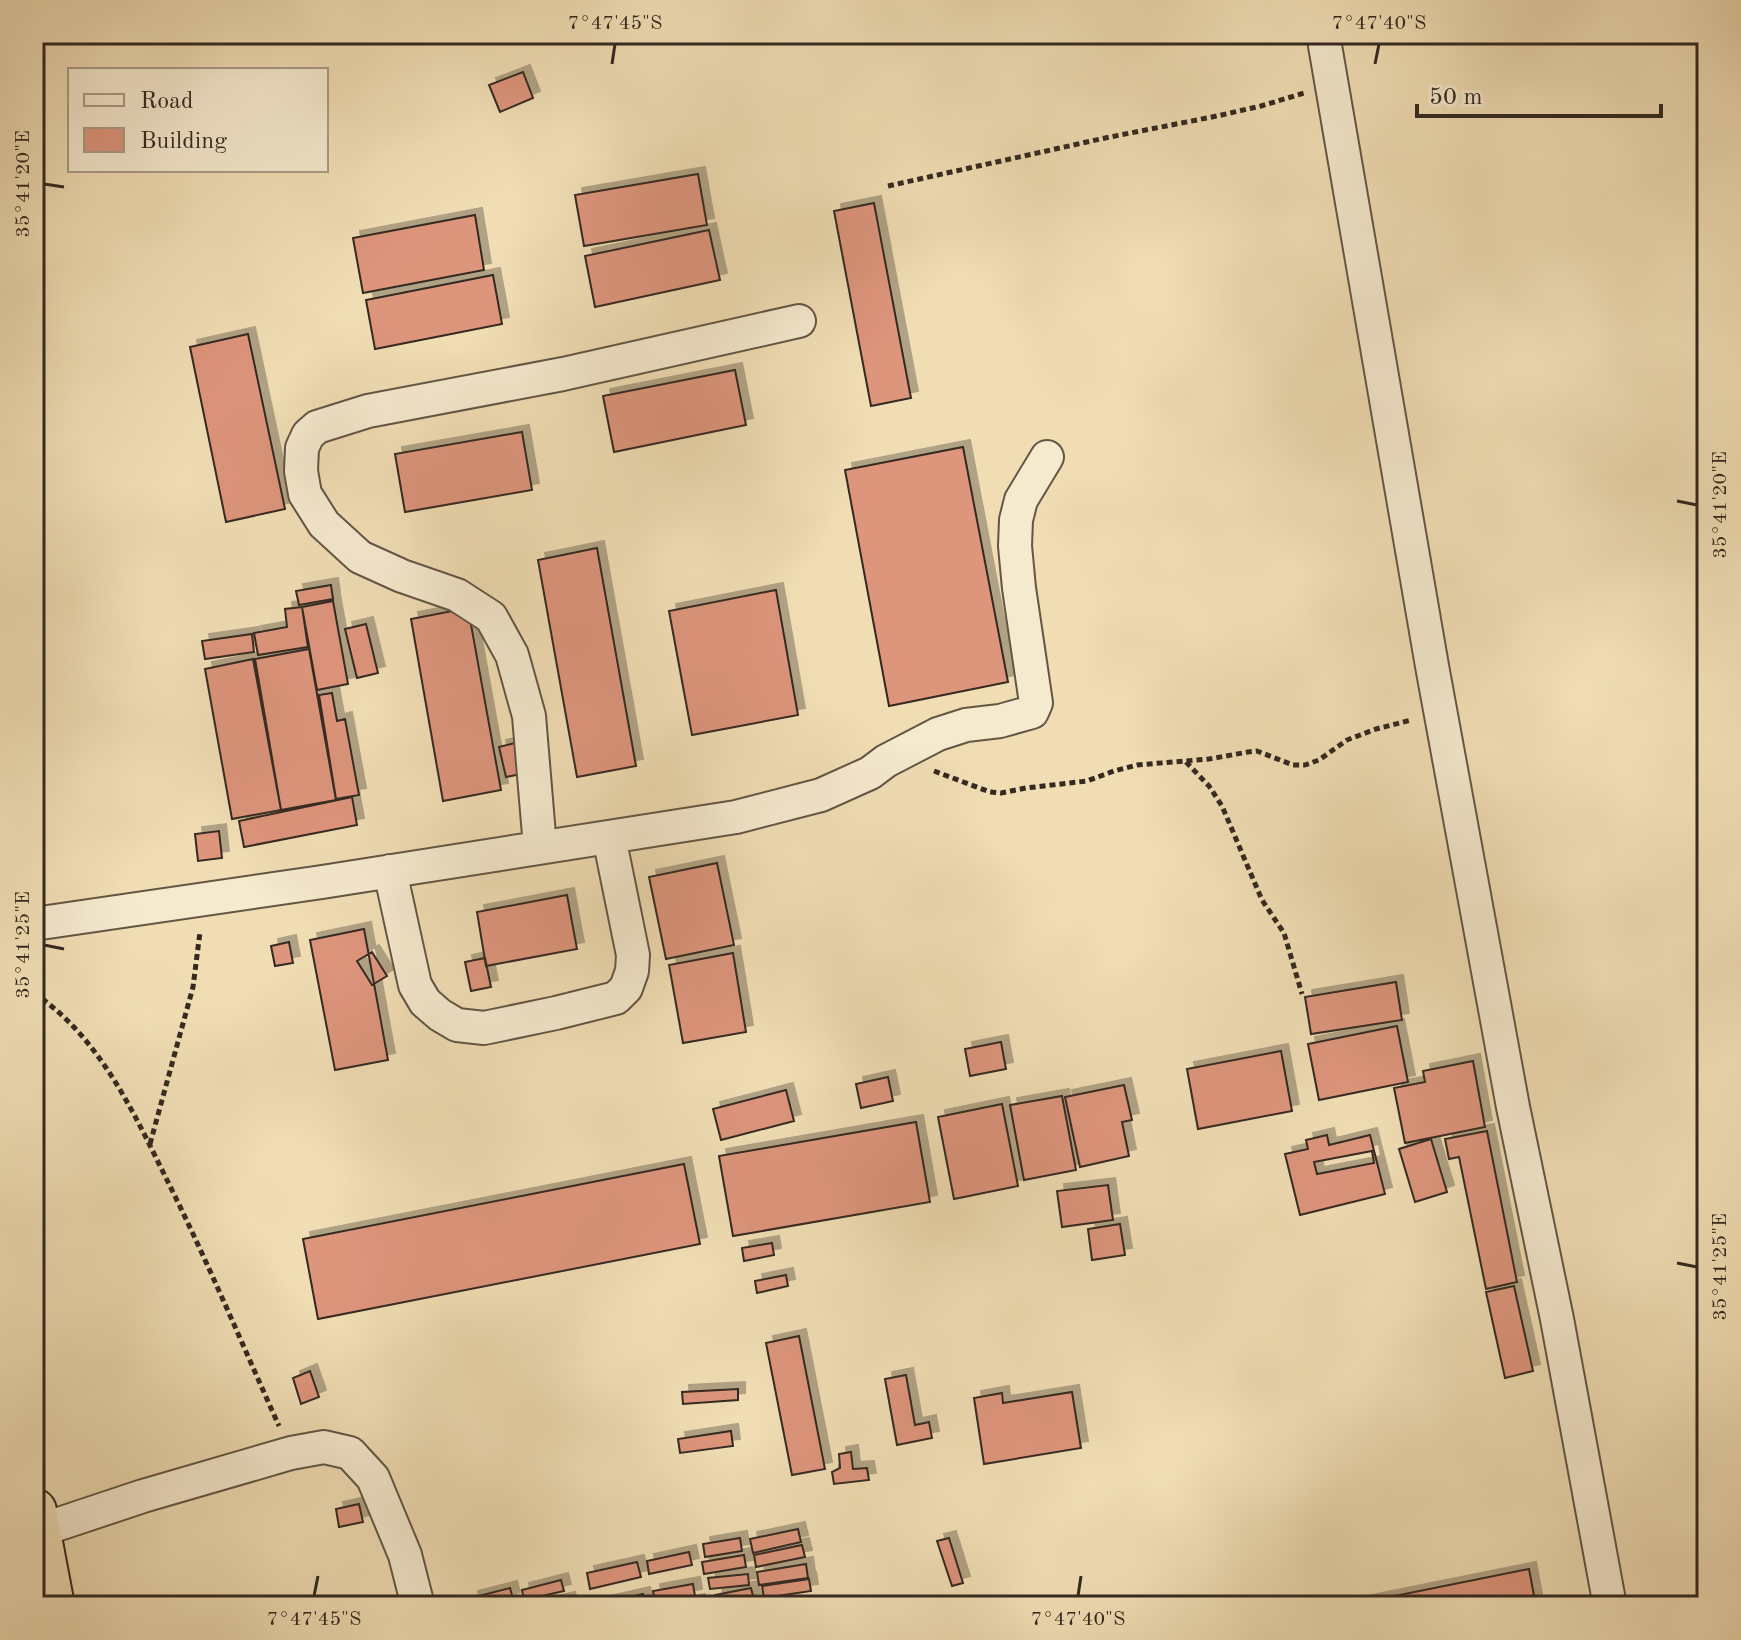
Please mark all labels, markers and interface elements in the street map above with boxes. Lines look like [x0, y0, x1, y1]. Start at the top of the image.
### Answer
text: 7°47'45"S [568, 14, 662, 34]
text: 7°47'40"S [1332, 14, 1426, 34]
legend [68, 68, 328, 172]
scale bar [1417, 68, 1661, 118]
text: 50 m [1429, 86, 1483, 110]
text: Road [140, 90, 193, 114]
text: 35°41'20"E [14, 130, 34, 238]
text: Building [140, 130, 227, 154]
text: 35°41'20"E [1711, 451, 1731, 559]
text: 35°41'25"E [14, 891, 34, 999]
text: 35°41'25"E [1711, 1213, 1731, 1321]
text: 7°47'45"S [267, 1610, 361, 1630]
text: 7°47'40"S [1031, 1610, 1125, 1630]

